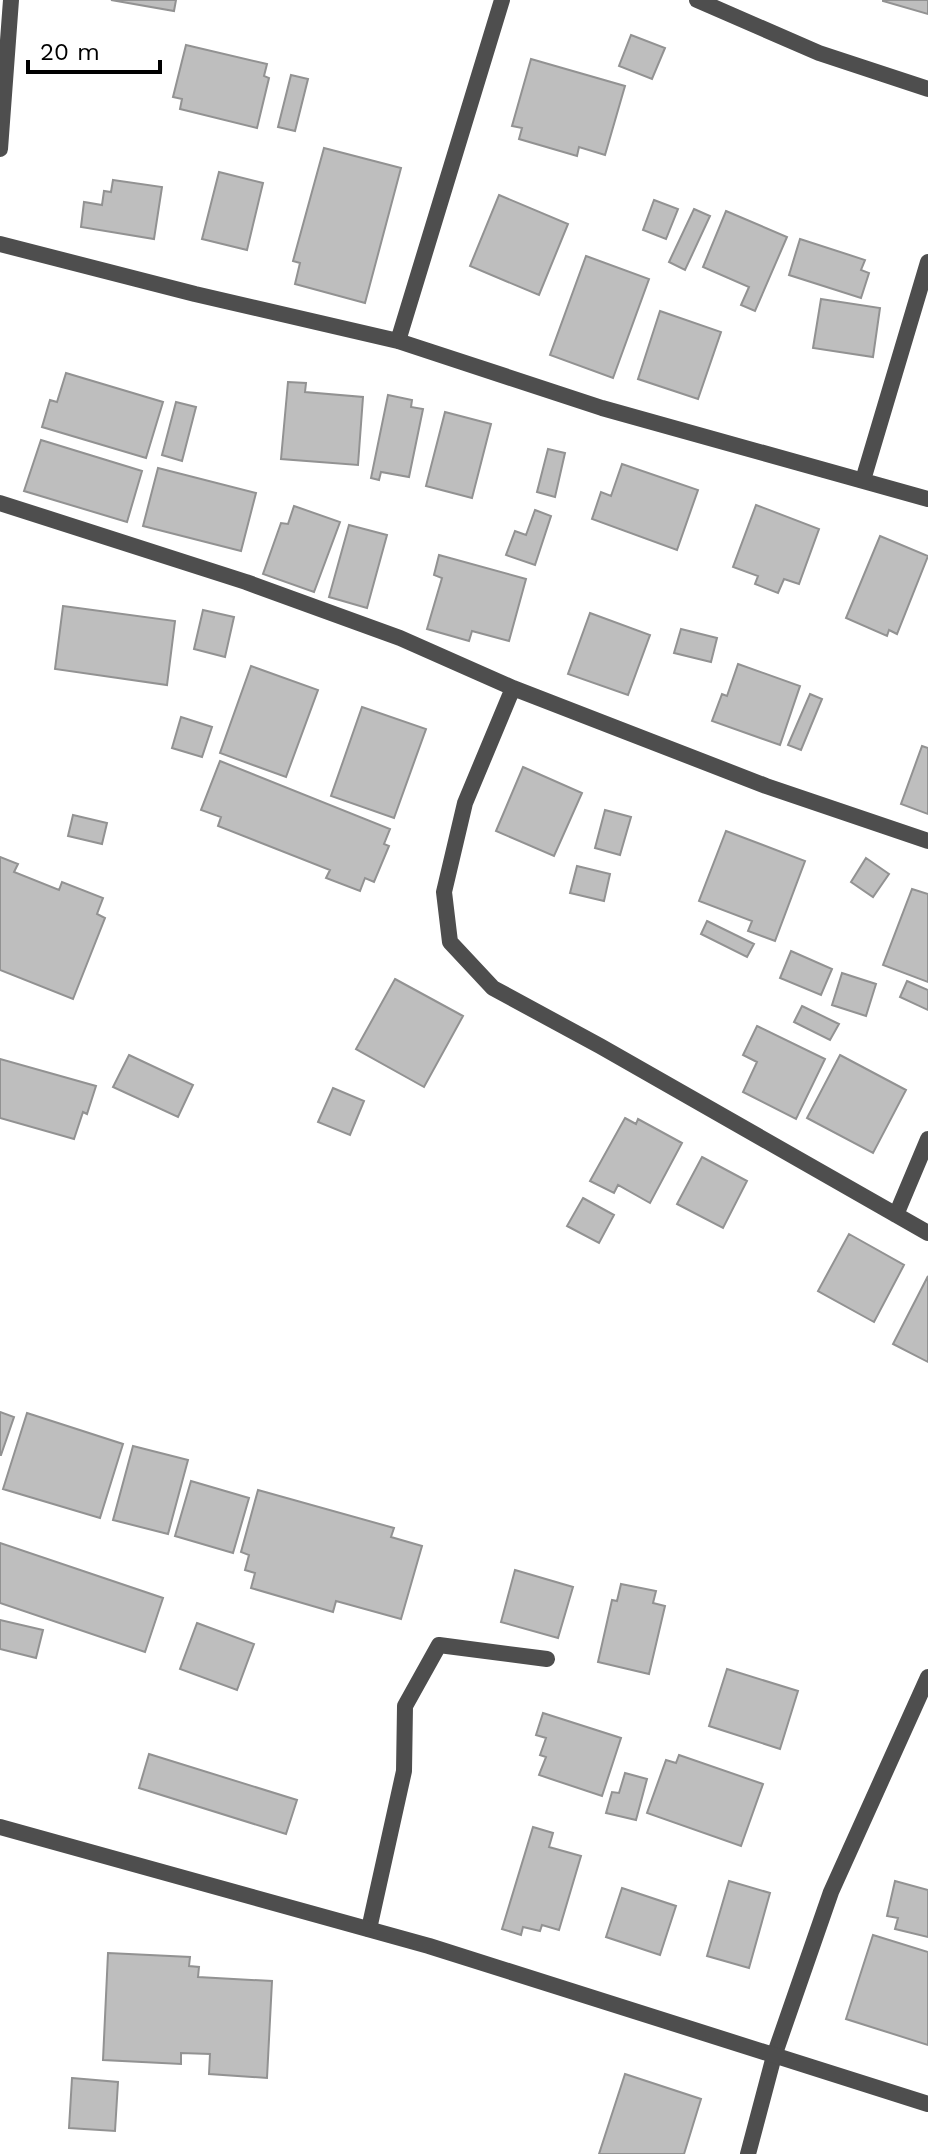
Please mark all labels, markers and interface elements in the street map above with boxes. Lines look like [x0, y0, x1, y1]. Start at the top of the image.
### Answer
scale bar [28, 24, 160, 74]
text: 20 m [40, 38, 100, 66]

